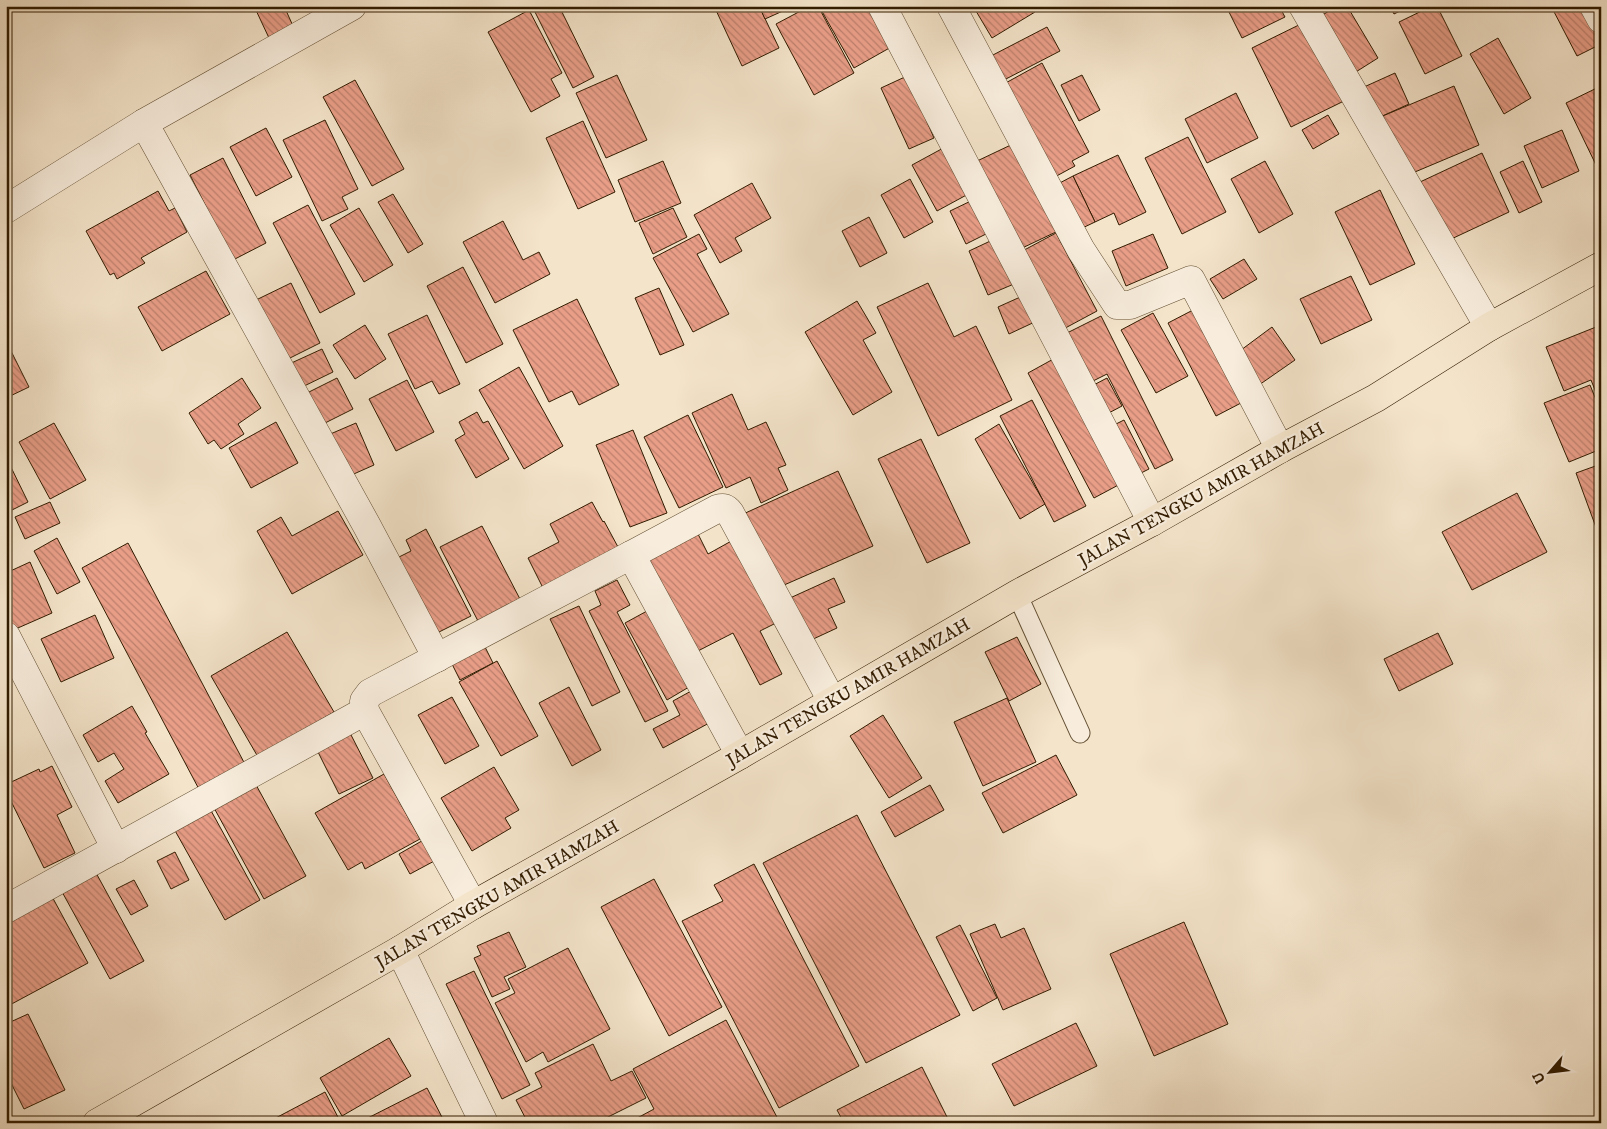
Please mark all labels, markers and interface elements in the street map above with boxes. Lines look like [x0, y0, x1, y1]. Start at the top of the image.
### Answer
street label: JALAN TENGKU AMIR HAMZAH [1073, 418, 1328, 573]
street label: JALAN TENGKU AMIR HAMZAH [721, 614, 974, 773]
street label: JALAN TENGKU AMIR HAMZAH [370, 816, 623, 975]
north arrow [1524, 1046, 1574, 1096]
text: U [1529, 1068, 1550, 1087]

